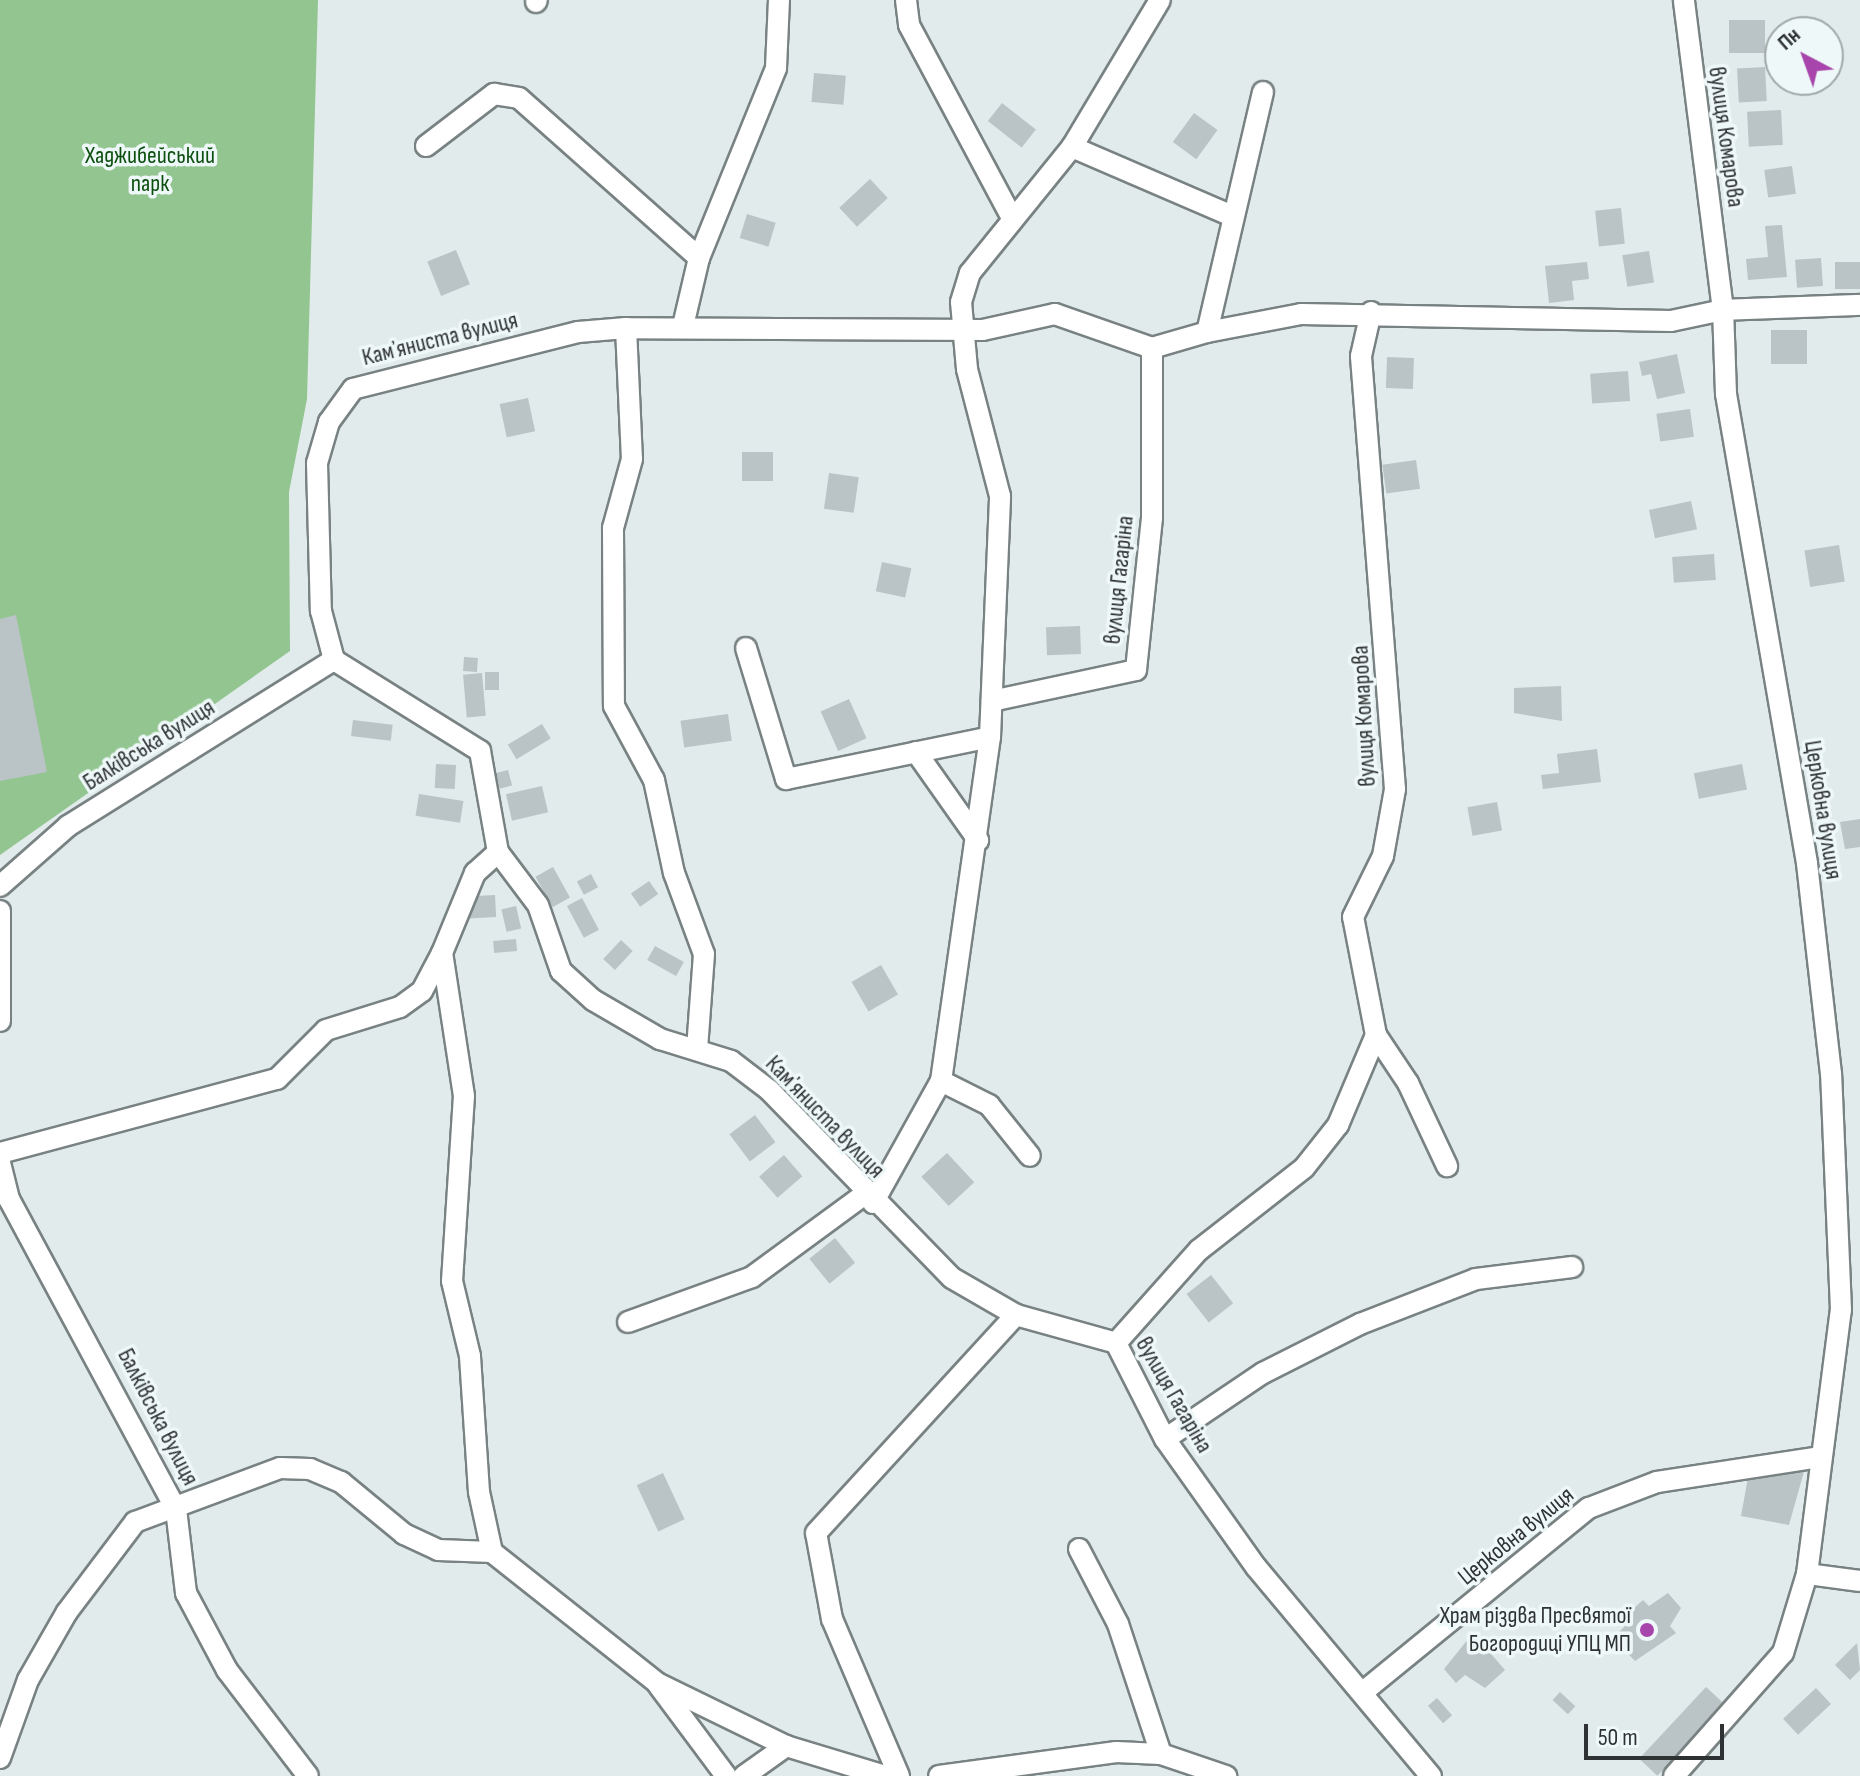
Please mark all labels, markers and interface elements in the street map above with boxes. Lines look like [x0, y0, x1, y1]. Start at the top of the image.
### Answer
north arrow [1764, 16, 1844, 96]
text: Пн [1772, 22, 1806, 56]
street label: вулиця Комарова [1702, 65, 1750, 209]
park label: Хаджибейський парк [85, 142, 215, 198]
street label: Камʼяниста вулиця [359, 306, 521, 372]
street label: вулиця Гагаріна [1098, 514, 1140, 646]
street label: вулиця Комарова [1346, 645, 1382, 787]
street label: Балківська вулиця [78, 693, 220, 797]
street label: Церковна вулиця [1798, 738, 1848, 882]
street label: Камʼяниста вулиця [759, 1050, 891, 1184]
street label: вулиця Гагаріна [1129, 1332, 1219, 1458]
street label: Балківська вулиця [111, 1344, 205, 1490]
street label: Церковна вулиця [1452, 1481, 1580, 1591]
place label: Храм різдва Пресвятої Богородиці УПЦ МП [1440, 1602, 1631, 1658]
marker: Храм різдва Пресвятої Богородиці УПЦ МП [1638, 1621, 1656, 1639]
scale bar [1588, 1708, 1728, 1758]
text: 50 m [1598, 1723, 1638, 1752]

